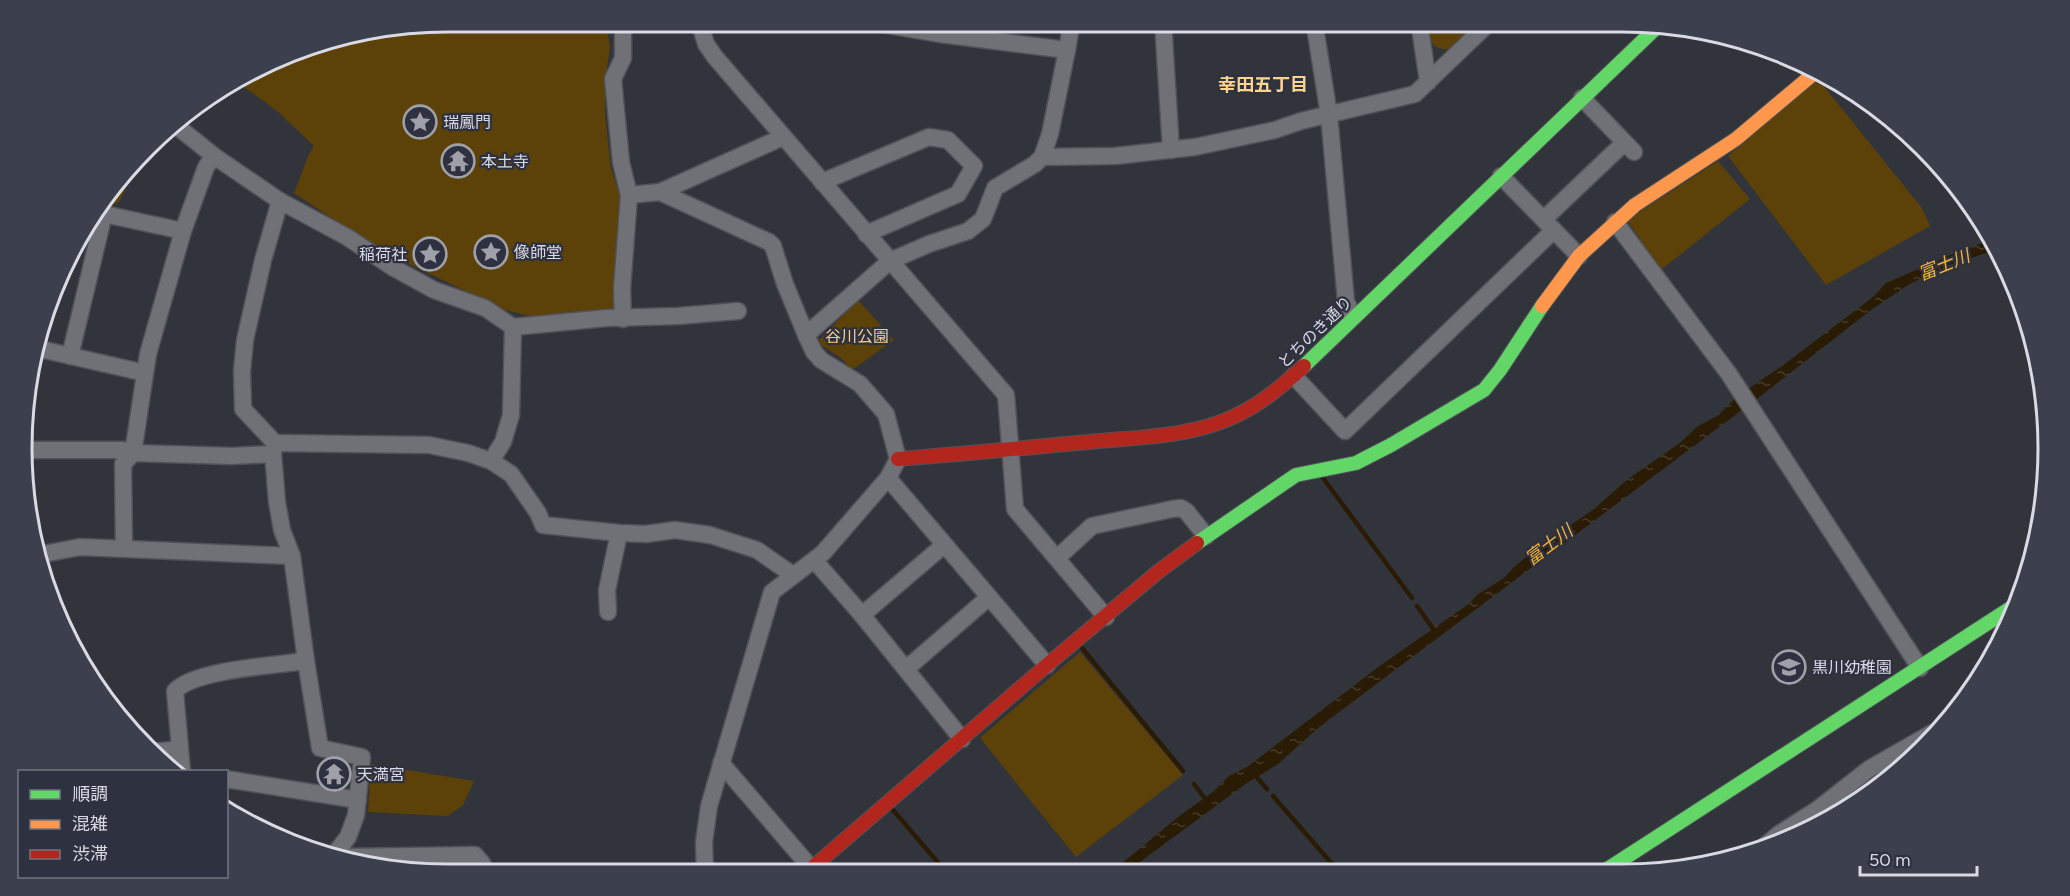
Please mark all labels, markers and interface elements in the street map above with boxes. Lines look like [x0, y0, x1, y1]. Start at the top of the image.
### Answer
district label: 幸田五丁目 [1218, 74, 1308, 96]
place icon: 瑞鳳門 [402, 104, 438, 140]
place label: 瑞鳳門 [443, 113, 491, 132]
temple icon: 本土寺 [440, 143, 476, 179]
place label: 本土寺 [481, 152, 529, 171]
place icon: 像師堂 [473, 234, 509, 270]
place icon: 稲荷社 [412, 236, 448, 272]
place label: 像師堂 [514, 243, 562, 262]
water label: 富士川 [1915, 244, 1975, 285]
place label: 稲荷社 [359, 245, 407, 264]
street label: とちのき通り [1274, 292, 1356, 372]
park label: 谷川公園 [825, 327, 889, 346]
water label: 富士川 [1521, 519, 1579, 570]
school or university icon: 黒川幼稚園 [1771, 649, 1807, 685]
place label: 黒川幼稚園 [1812, 658, 1892, 677]
temple icon: 天満宮 [316, 756, 352, 792]
place label: 天満宮 [357, 765, 405, 784]
legend [18, 770, 228, 878]
text: 順調 [72, 783, 108, 805]
text: 混雑 [72, 813, 108, 835]
scale bar [1860, 839, 1977, 877]
text: 渋滞 [72, 843, 108, 865]
text: 50 m [1869, 849, 1911, 871]

